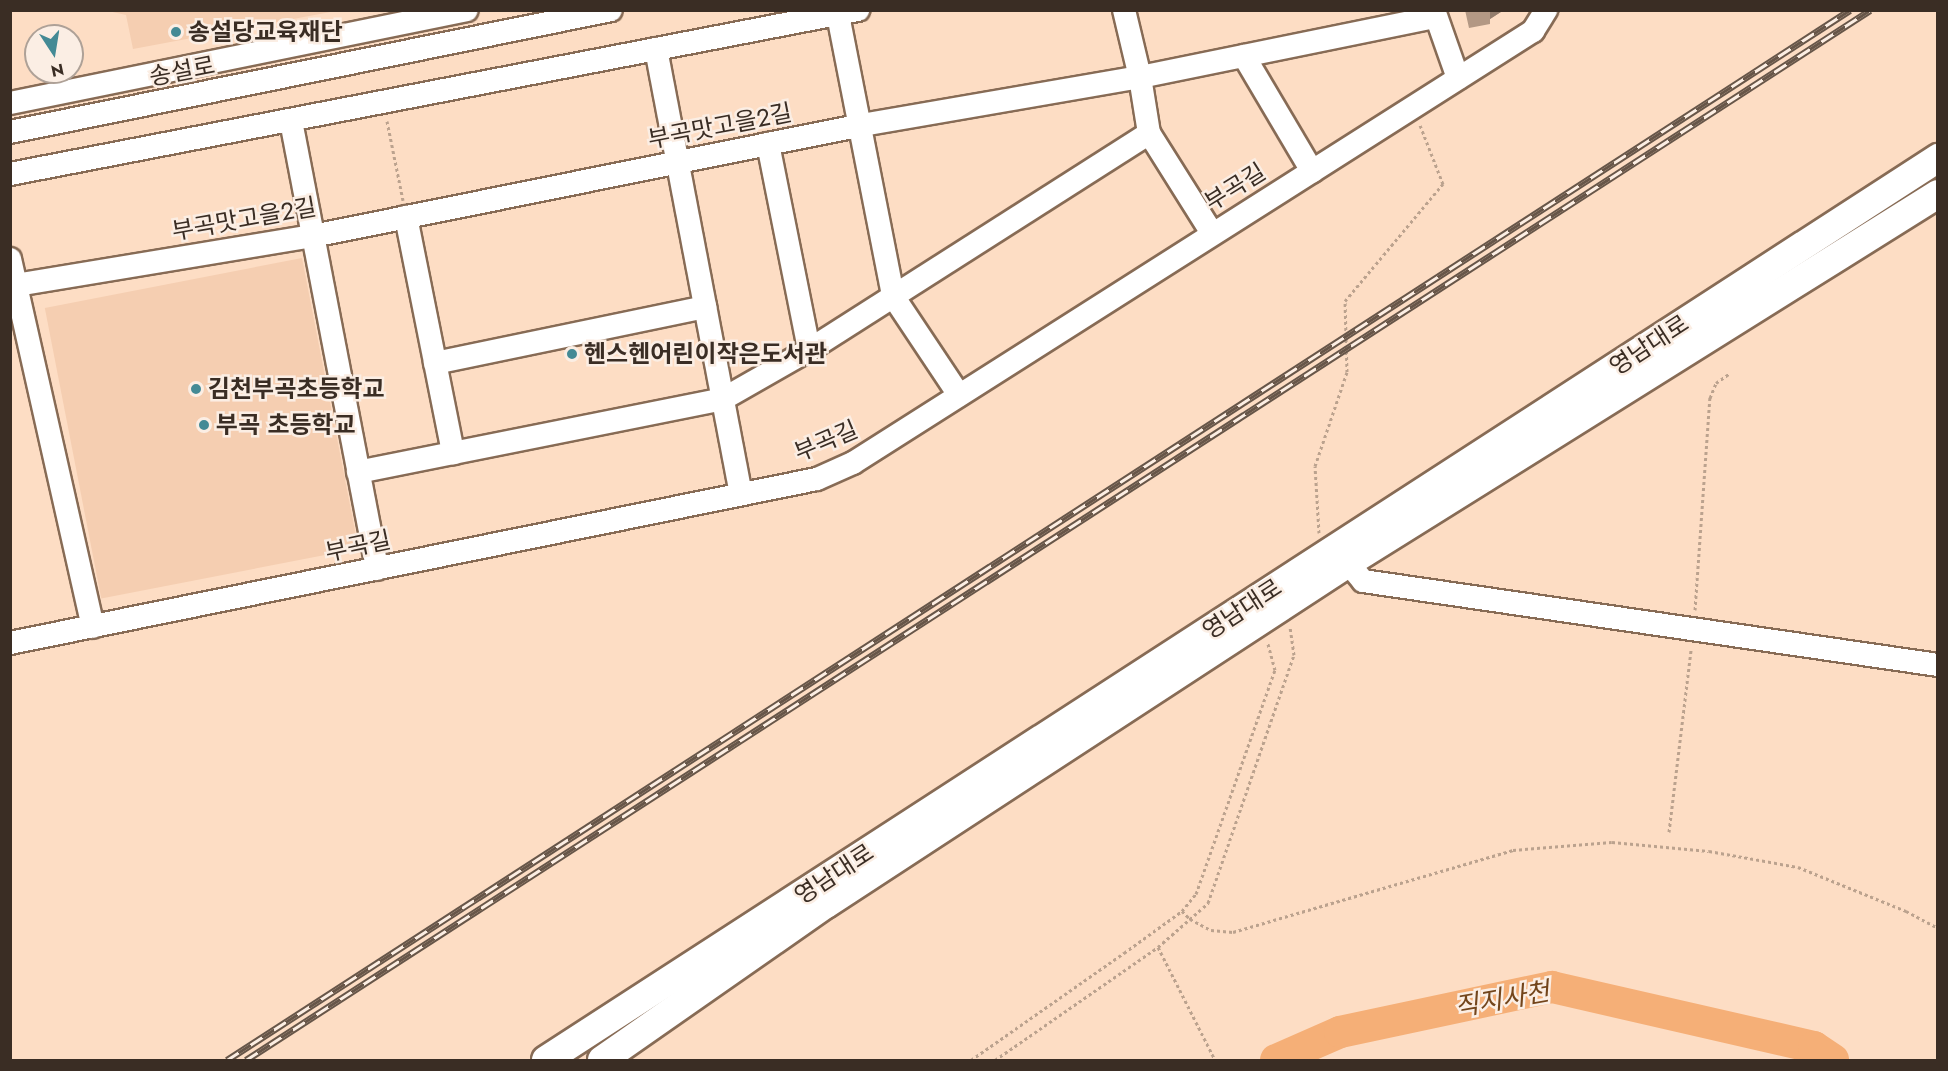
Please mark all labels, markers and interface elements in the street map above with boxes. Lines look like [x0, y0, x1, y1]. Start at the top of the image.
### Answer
place label: 송설당교육재단 [188, 18, 343, 46]
north arrow [24, 24, 84, 84]
marker: 송설당교육재단 [169, 25, 183, 39]
street label: 송설로 [147, 51, 217, 91]
text: N [49, 58, 66, 83]
street label: 부곡맛고을2길 [646, 98, 794, 154]
street label: 부곡길 [1199, 157, 1271, 217]
street label: 부곡맛고을2길 [170, 192, 318, 246]
street label: 영남대로 [1604, 309, 1694, 381]
place label: 헨스헨어린이작은도서관 [584, 340, 827, 368]
marker: 헨스헨어린이작은도서관 [565, 347, 579, 361]
place label: 김천부곡초등학교 [208, 375, 385, 403]
marker: 김천부곡초등학교 [189, 382, 203, 396]
place label: 부곡 초등학교 [216, 411, 356, 439]
street label: 부곡길 [790, 415, 862, 467]
marker: 부곡 초등학교 [197, 418, 211, 432]
street label: 부곡길 [323, 525, 393, 567]
street label: 영남대로 [1197, 573, 1287, 645]
street label: 영남대로 [789, 838, 879, 910]
water label: 직지사천 [1452, 976, 1552, 1024]

